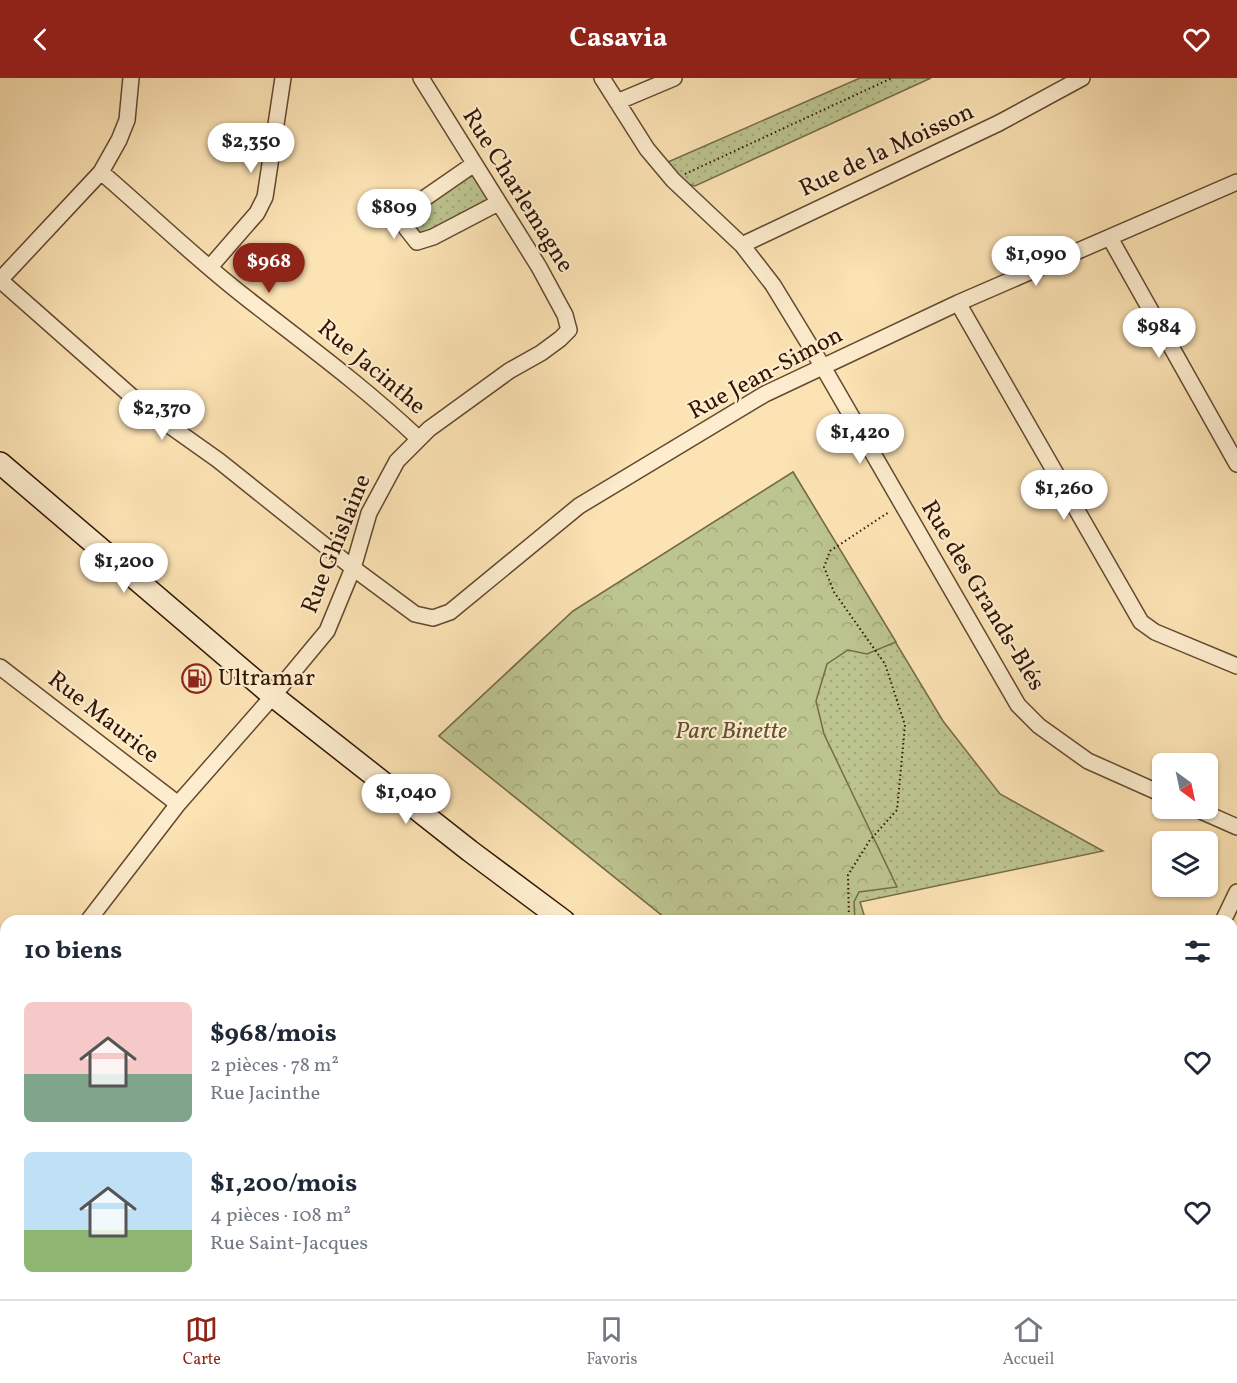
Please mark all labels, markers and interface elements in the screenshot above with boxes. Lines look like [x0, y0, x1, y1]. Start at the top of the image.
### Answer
text: Casavia [570, 20, 667, 58]
icon: back [24, 23, 57, 56]
icon: heart [1180, 23, 1213, 56]
street label: Rue de la Moisson [794, 96, 980, 206]
street label: Rue Charlemagne [453, 102, 581, 280]
pin: $2,350 [202, 123, 300, 174]
text: $2,350 [222, 128, 280, 156]
pin: $809 [358, 189, 430, 240]
text: $809 [371, 194, 417, 222]
pin: $1,090 [987, 236, 1085, 287]
text: $1,090 [1006, 241, 1066, 269]
pin: $968 [233, 243, 305, 294]
text: $968 [247, 248, 291, 276]
pin: $984 [1123, 308, 1195, 359]
street label: Rue Jacinthe [309, 312, 433, 424]
text: $984 [1137, 313, 1181, 341]
street label: Rue Jean-Simon [683, 319, 849, 429]
pin: $2,370 [113, 390, 211, 441]
text: $2,370 [133, 395, 191, 423]
pin: $1,420 [811, 414, 909, 465]
text: $1,420 [830, 419, 890, 447]
street label: Rue Ghislaine [294, 469, 380, 619]
pin: $1,260 [1015, 470, 1113, 521]
text: $1,260 [1035, 475, 1093, 503]
street label: Rue des Grands-Blés [912, 494, 1052, 698]
pin: $1,200 [75, 543, 173, 594]
text: $1,200 [94, 548, 154, 576]
place label: Ultramar [218, 662, 315, 696]
fuel station icon: Ultramar [181, 663, 213, 695]
street label: Rue Maurice [40, 664, 166, 772]
park label: Parc Binette [675, 715, 787, 749]
north arrow [1152, 753, 1218, 819]
map controls [1152, 753, 1218, 897]
pin: $1,040 [357, 774, 455, 825]
text: $1,040 [376, 779, 437, 807]
button: layers [1152, 831, 1218, 897]
text: 10 biens [24, 933, 122, 969]
icon: filters [1181, 935, 1214, 968]
text: $968/mois [210, 1016, 337, 1052]
icon: home [72, 1026, 144, 1098]
icon: heart [1181, 1046, 1214, 1079]
text: 2 pièces · 78 m² [210, 1052, 339, 1080]
text: Rue Jacinthe [210, 1080, 320, 1108]
text: $1,200/mois [210, 1166, 357, 1202]
icon: home [72, 1176, 144, 1248]
icon: heart [1181, 1196, 1214, 1229]
text: 4 pièces · 108 m² [210, 1202, 351, 1230]
text: Rue Saint-Jacques [210, 1230, 368, 1258]
tab: Carte [183, 1313, 221, 1371]
tab: Favoris [586, 1313, 637, 1371]
tab: Accueil [1003, 1313, 1054, 1371]

